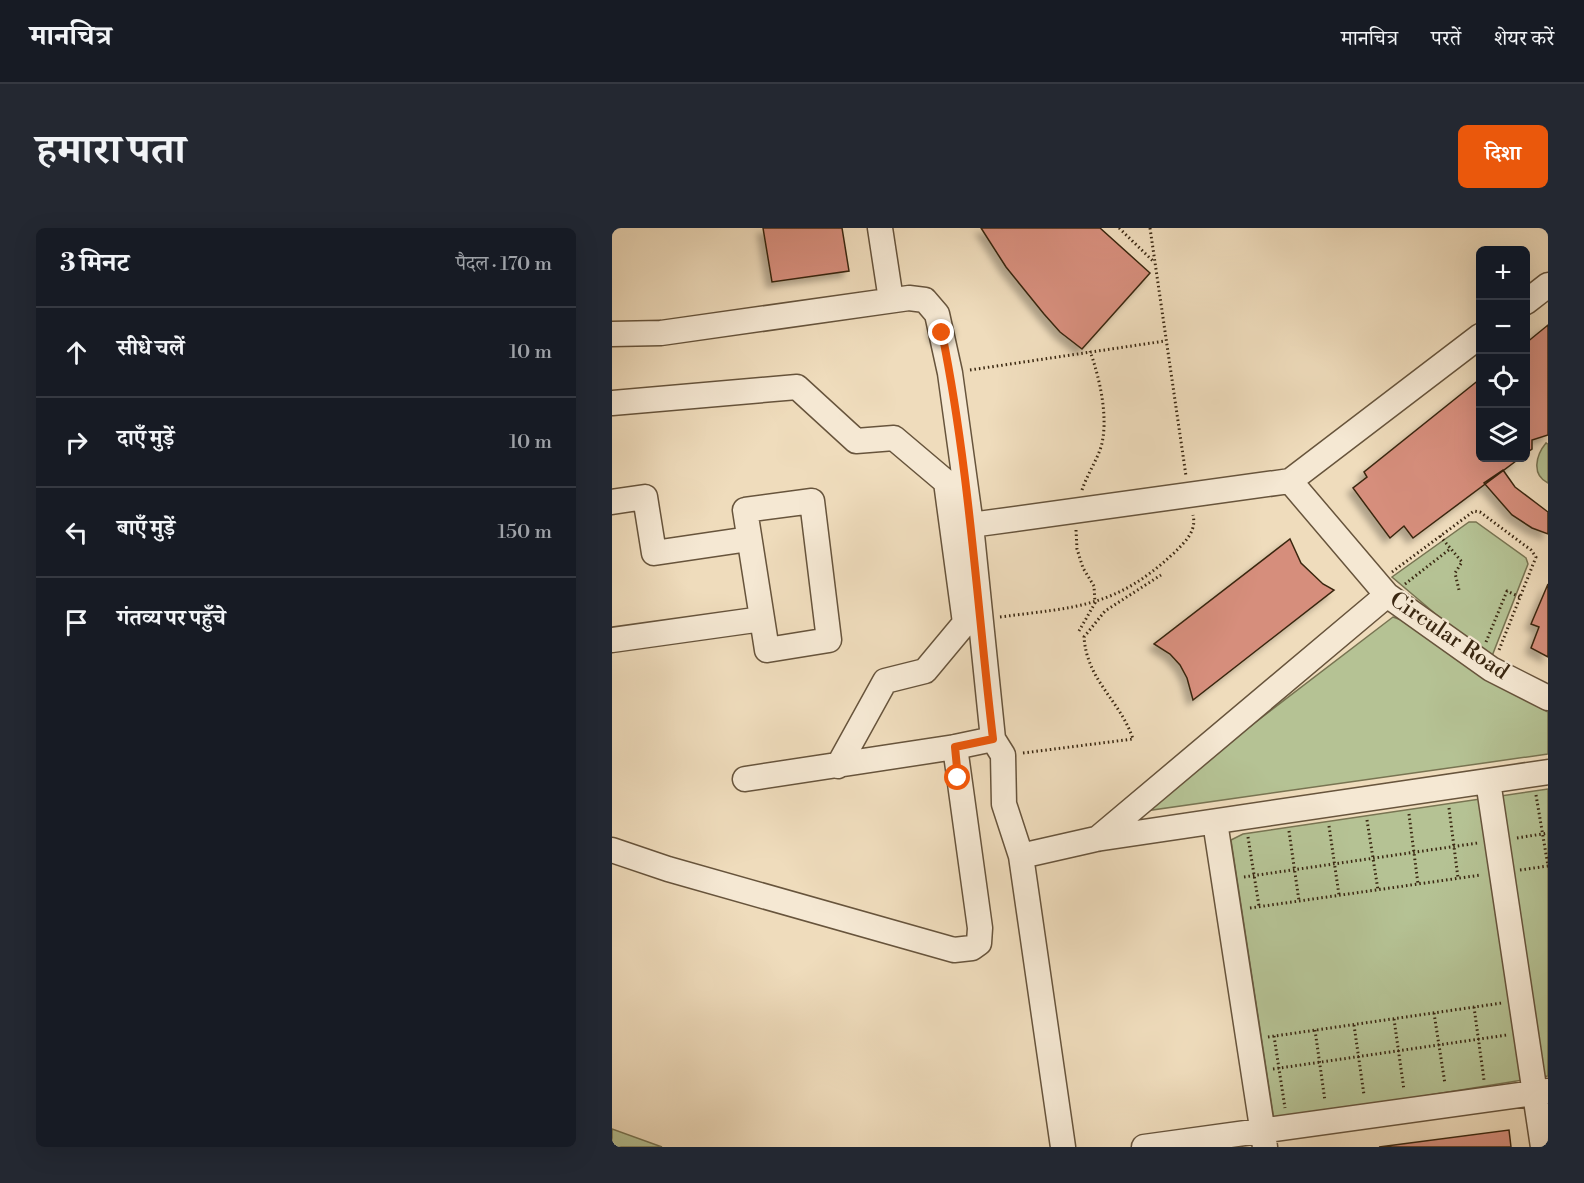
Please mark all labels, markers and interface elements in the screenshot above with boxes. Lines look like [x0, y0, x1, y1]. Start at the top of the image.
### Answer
text: मानचित्र [30, 19, 112, 54]
text: मानचित्र [1341, 26, 1398, 52]
text: परतें [1431, 26, 1461, 52]
text: शेयर करें [1494, 26, 1554, 52]
text: हमारा पता [36, 124, 186, 177]
button: दिशा [1458, 125, 1548, 188]
map controls [1476, 246, 1530, 462]
button: + [1476, 246, 1530, 300]
text: 3 मिनट [60, 247, 129, 279]
text: पैदल · 170 m [456, 252, 552, 277]
button: − [1476, 300, 1530, 354]
route end [928, 319, 954, 345]
text: सीधे चलें [117, 335, 184, 362]
icon: ahead [60, 336, 93, 369]
text: 10 m [509, 340, 552, 365]
button: locate [1476, 354, 1530, 408]
button: layers [1476, 408, 1530, 462]
text: दाएँ मुड़ें [117, 425, 174, 452]
icon: right [60, 426, 93, 459]
text: 10 m [509, 430, 552, 455]
text: बाएँ मुड़ें [117, 515, 175, 542]
icon: left [60, 516, 93, 549]
text: 150 m [497, 520, 552, 545]
street label: Circular Road [1384, 586, 1514, 686]
text: गंतव्य पर पहुँचे [117, 605, 226, 632]
icon: arrive [60, 606, 93, 639]
route start [944, 764, 970, 790]

